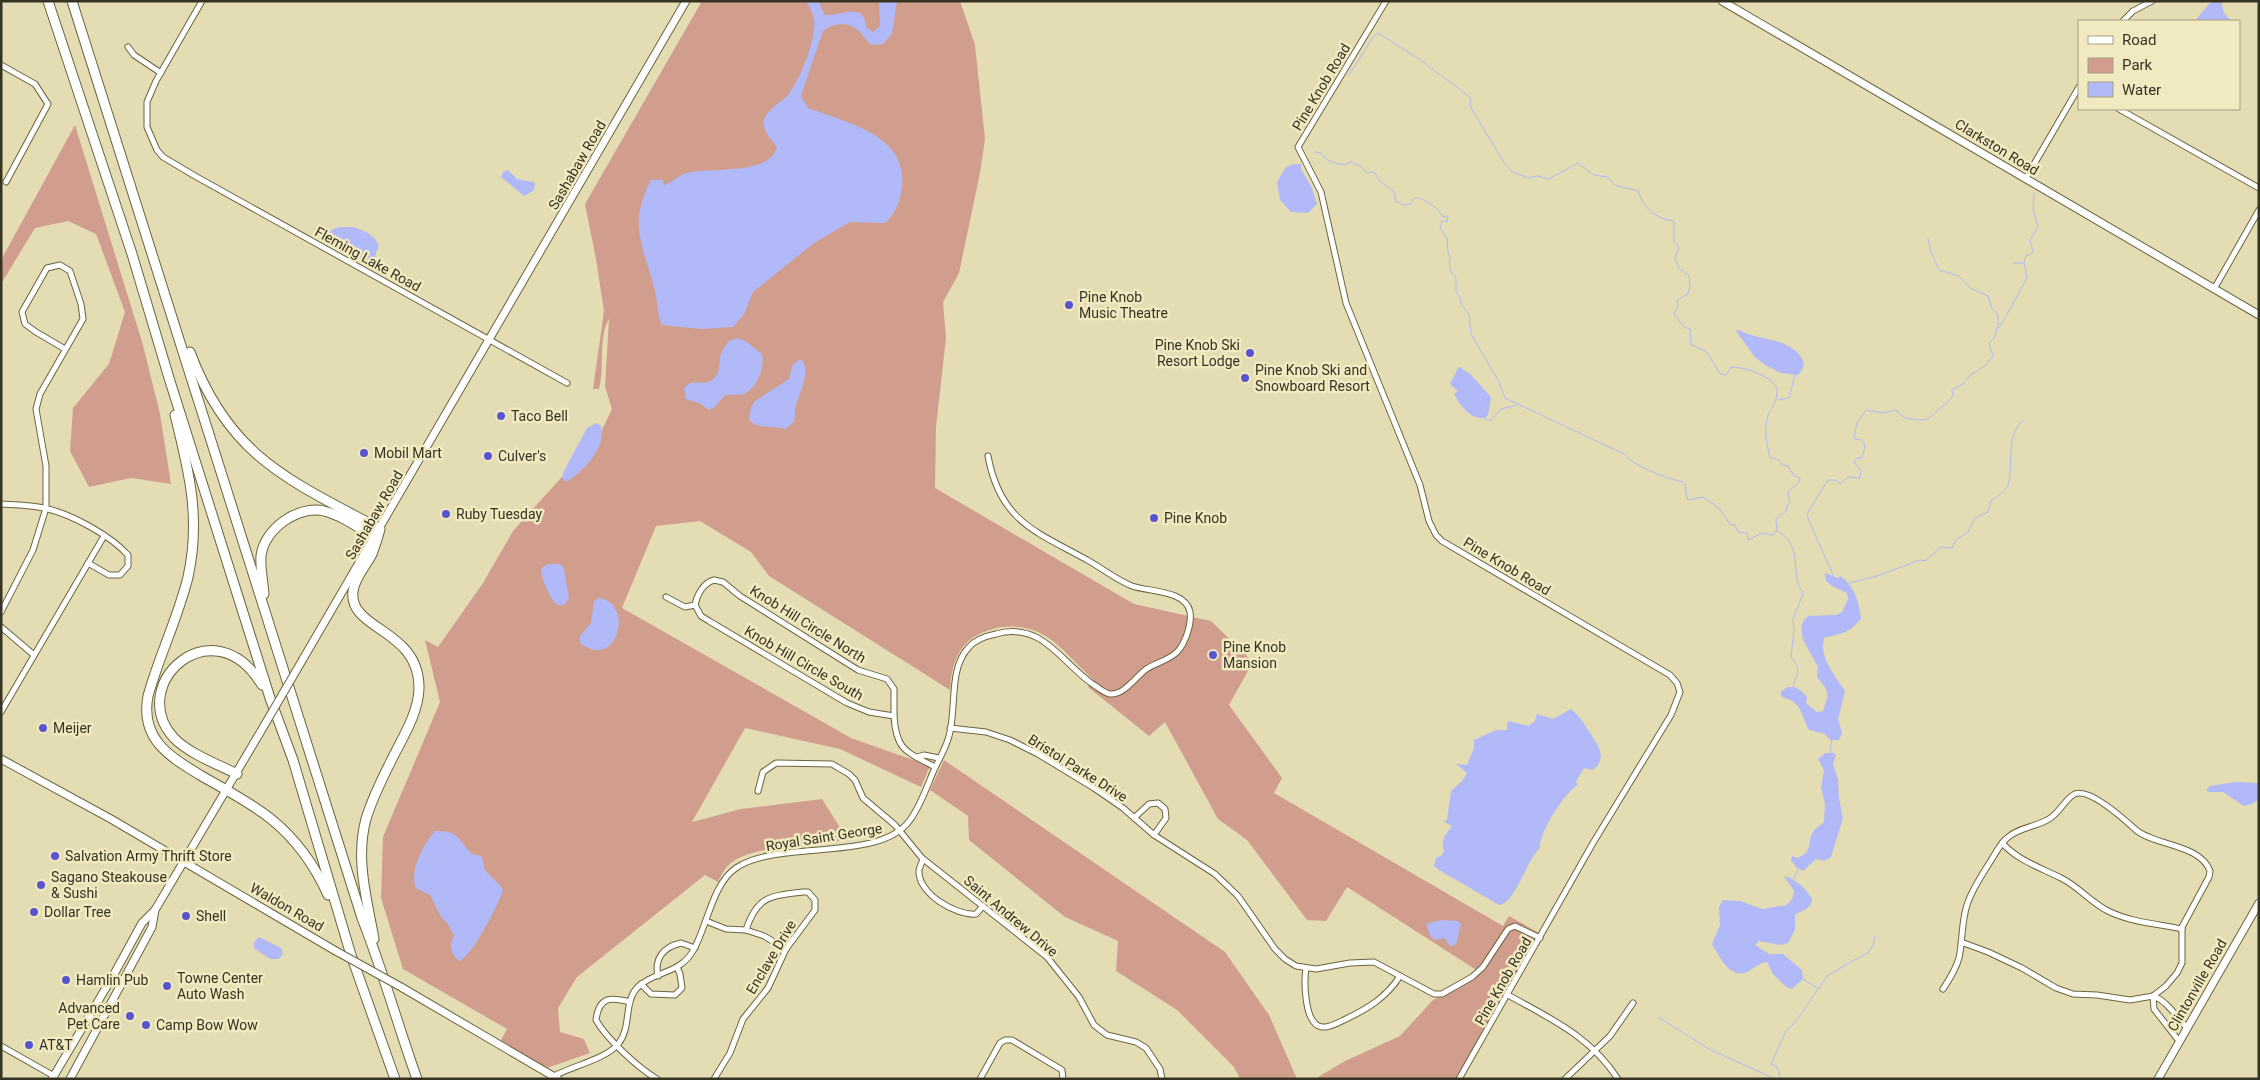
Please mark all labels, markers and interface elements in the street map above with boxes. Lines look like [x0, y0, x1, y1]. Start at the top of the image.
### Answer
legend [2078, 20, 2240, 110]
text: Road [2122, 31, 2156, 49]
street label: Pine Knob Road [1289, 41, 1353, 133]
text: Park [2122, 56, 2153, 74]
text: Water [2122, 81, 2161, 99]
street label: Clarkston Road [1952, 116, 2042, 178]
street label: Sashabaw Road [545, 118, 609, 212]
street label: Fleming Lake Road [312, 223, 424, 295]
place label: Pine Knob Music Theatre [1079, 289, 1168, 321]
marker: Pine Knob Music Theatre [1063, 299, 1075, 311]
place label: Pine Knob Ski Resort Lodge [1155, 337, 1240, 369]
marker: Pine Knob Ski Resort Lodge [1244, 347, 1256, 359]
place label: Pine Knob Ski and Snowboard Resort [1255, 362, 1370, 394]
marker: Pine Knob Ski and Snowboard Resort [1239, 372, 1251, 384]
place label: Taco Bell [511, 408, 568, 424]
marker: Taco Bell [495, 410, 507, 422]
place label: Mobil Mart [374, 445, 442, 461]
marker: Mobil Mart [358, 447, 370, 459]
place label: Culver's [498, 448, 546, 464]
marker: Culver's [482, 450, 494, 462]
street label: Sashabaw Road [342, 468, 406, 562]
place label: Ruby Tuesday [456, 506, 542, 522]
marker: Ruby Tuesday [440, 508, 452, 520]
place label: Pine Knob [1164, 510, 1227, 526]
marker: Pine Knob [1148, 512, 1160, 524]
street label: Pine Knob Road [1461, 534, 1553, 598]
street label: Knob Hill Circle North [747, 582, 869, 666]
street label: Knob Hill Circle South [742, 622, 866, 704]
place label: Pine Knob Mansion [1223, 639, 1286, 671]
marker: Pine Knob Mansion [1207, 649, 1219, 661]
place label: Meijer [53, 720, 92, 736]
marker: Meijer [37, 722, 49, 734]
street label: Bristol Parke Drive [1025, 731, 1131, 805]
street label: Royal Saint George [765, 820, 883, 854]
place label: Salvation Army Thrift Store [65, 848, 232, 864]
marker: Salvation Army Thrift Store [49, 850, 61, 862]
place label: Sagano Steakouse & Sushi [51, 869, 167, 901]
street label: Saint Andrew Drive [961, 872, 1061, 960]
marker: Sagano Steakouse & Sushi [35, 879, 47, 891]
street label: Waldon Road [247, 879, 327, 935]
place label: Dollar Tree [44, 904, 111, 920]
marker: Dollar Tree [28, 906, 40, 918]
place label: Shell [196, 908, 226, 924]
marker: Shell [180, 910, 192, 922]
street label: Enclave Drive [743, 917, 799, 997]
street label: Pine Knob Road [1471, 934, 1535, 1028]
street label: Clintonville Road [2164, 936, 2230, 1034]
place label: Towne Center Auto Wash [177, 970, 263, 1002]
place label: Hamlin Pub [76, 972, 148, 988]
marker: Hamlin Pub [60, 974, 72, 986]
marker: Towne Center Auto Wash [161, 980, 173, 992]
place label: Advanced Pet Care [58, 1000, 120, 1032]
marker: Advanced Pet Care [124, 1010, 136, 1022]
place label: Camp Bow Wow [156, 1017, 258, 1033]
marker: Camp Bow Wow [140, 1019, 152, 1031]
place label: AT&T [39, 1037, 73, 1053]
marker: AT&T [23, 1039, 35, 1051]

